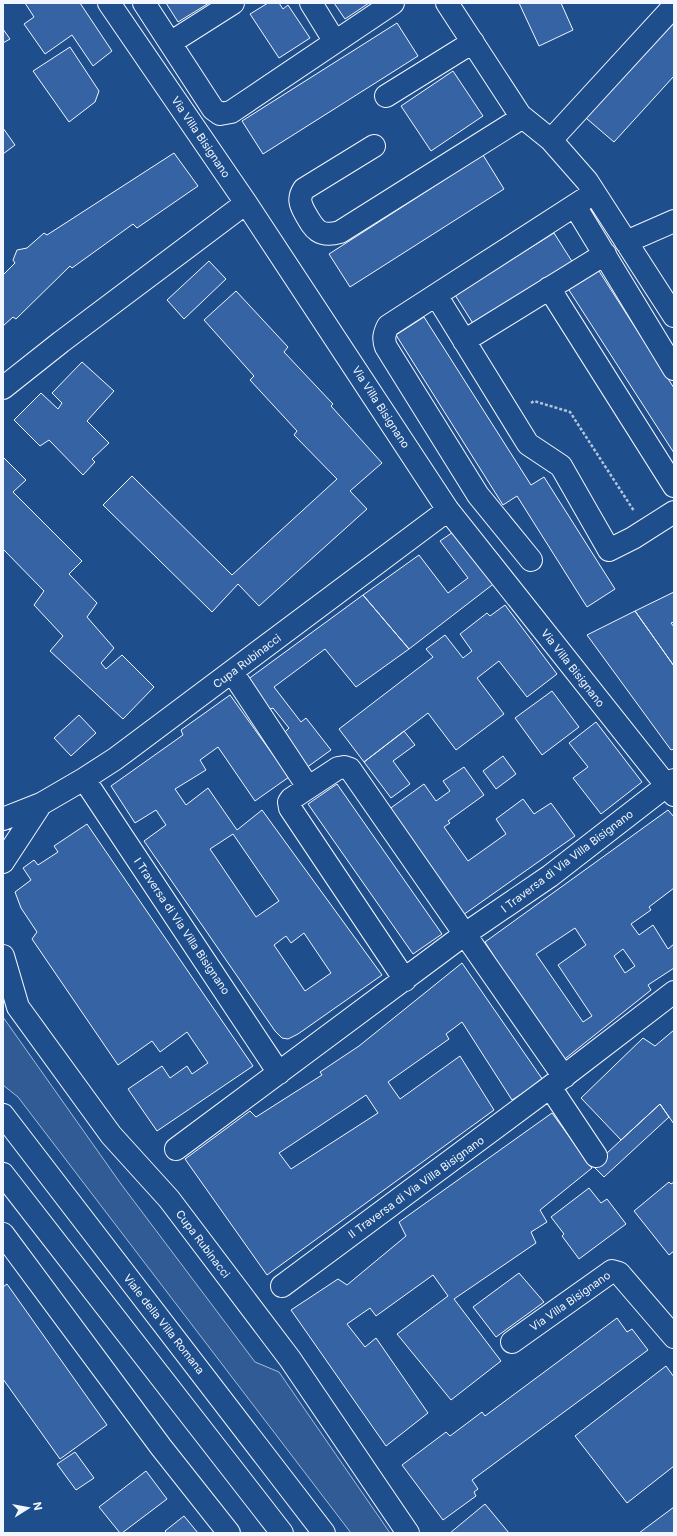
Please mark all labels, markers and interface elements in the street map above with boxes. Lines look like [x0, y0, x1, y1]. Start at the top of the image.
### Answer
street label: Via Villa Bisignano [169, 94, 234, 181]
street label: Via Villa Bisignano [349, 363, 413, 451]
street label: Via Villa Bisignano [538, 626, 608, 710]
street label: Cupa Rubinacci [210, 631, 284, 691]
street label: I Traversa di Via Villa Bisignano [498, 806, 636, 915]
street label: I Traversa di Via Villa Bisignano [131, 855, 233, 997]
street label: II Traversa di Via Villa Bisignano [345, 1133, 487, 1241]
street label: Cupa Rubinacci [173, 1207, 233, 1281]
street label: Via Villa Bisignano [527, 1268, 613, 1334]
street label: Viale della Villa Romana [121, 1271, 207, 1377]
north arrow [8, 1488, 48, 1528]
text: N [30, 1501, 45, 1512]

